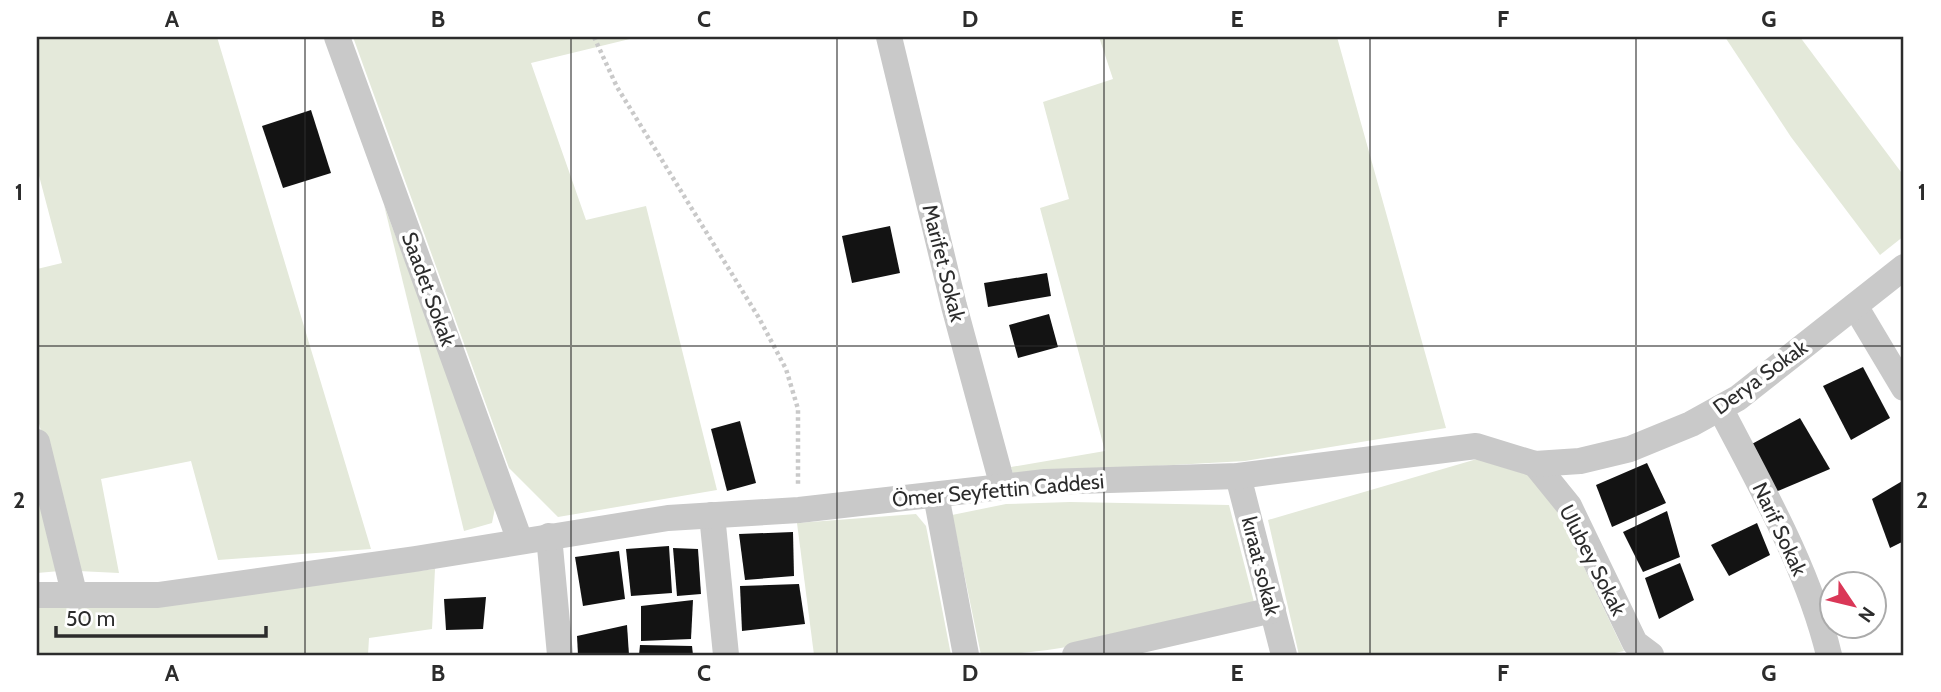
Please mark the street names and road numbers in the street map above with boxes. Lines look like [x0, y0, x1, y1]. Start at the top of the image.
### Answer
street label: Marifet Sokak [917, 202, 971, 325]
street label: Saadet Sokak [397, 229, 461, 350]
street label: Derya Sokak [1708, 334, 1812, 420]
street label: Ömer Seyfettin Caddesi [891, 468, 1105, 512]
street label: Narif Sokak [1748, 478, 1813, 580]
street label: Ulubey Sokak [1554, 500, 1632, 620]
street label: kıraat sokak [1237, 514, 1286, 619]

